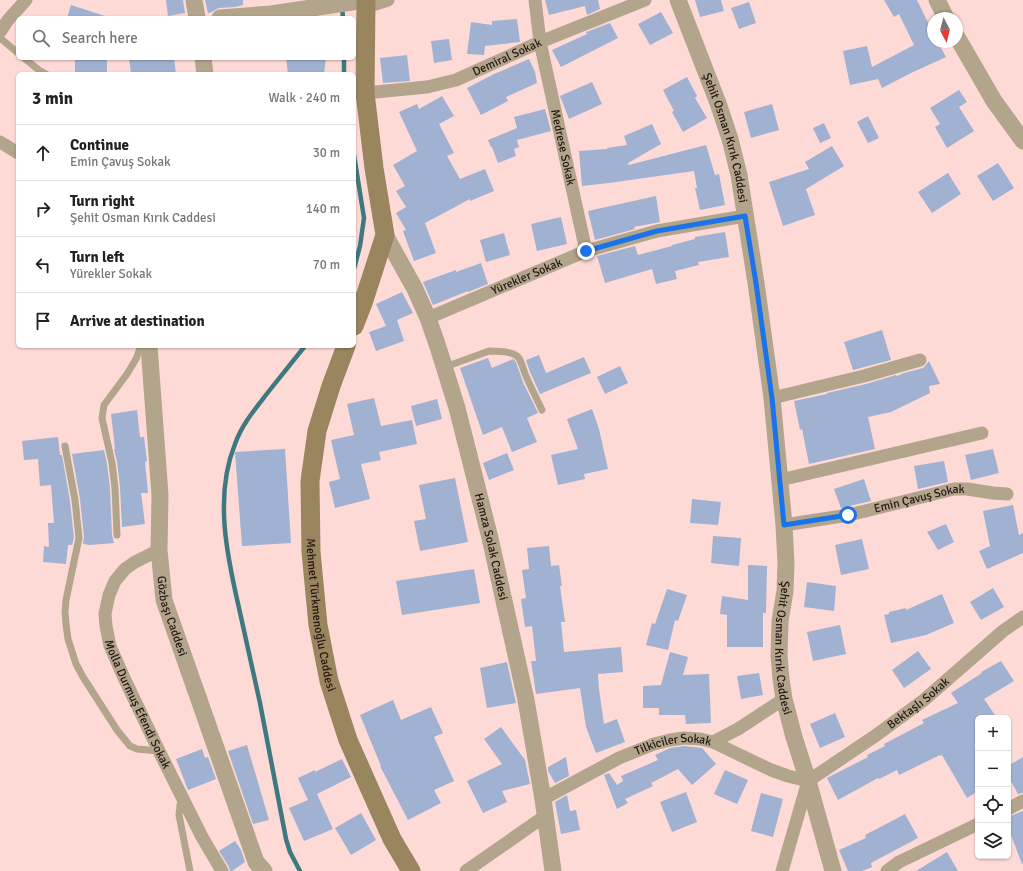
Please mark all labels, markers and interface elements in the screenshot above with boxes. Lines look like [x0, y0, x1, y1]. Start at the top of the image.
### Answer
north arrow [927, 12, 963, 48]
search box [16, 16, 356, 60]
icon: search [30, 27, 52, 49]
text: Search here [62, 29, 138, 47]
street label: Demiral Sokak [470, 35, 544, 79]
street label: Şehit Osman Kırık Caddesi [699, 71, 751, 204]
text: 3 min [32, 88, 73, 109]
text: Walk · 240 m [269, 90, 340, 106]
street label: Medrese Sokak [548, 108, 579, 187]
text: Continue [70, 136, 129, 154]
icon: ahead [32, 142, 54, 164]
text: 30 m [313, 145, 340, 161]
text: Emin Çavuş Sokak [70, 154, 171, 170]
text: Turn right [70, 192, 135, 210]
icon: right [32, 198, 54, 220]
text: 140 m [306, 201, 340, 217]
text: Şehit Osman Kırık Caddesi [70, 210, 216, 226]
route end [577, 242, 595, 260]
text: Turn left [70, 248, 124, 266]
icon: left [32, 254, 54, 276]
street label: Yürekler Sokak [489, 255, 564, 298]
text: 70 m [313, 257, 340, 273]
text: Yürekler Sokak [70, 266, 152, 282]
icon: arrive [32, 310, 54, 332]
text: Arrive at destination [70, 312, 205, 330]
street label: Emin Çavuş Sokak [872, 482, 965, 516]
street label: Hamza Solak Caddesi [471, 492, 511, 602]
route start [839, 506, 857, 524]
street label: Mehmet Türkmenoğlu Caddesi [303, 538, 339, 694]
street label: Gözbaşı Caddesi [154, 575, 191, 658]
street label: Şehit Osman Kırık Caddesi [771, 581, 795, 716]
street label: Molla Durmuş Efendi Sokak [101, 638, 174, 771]
street label: Bektaşlı Sokak [884, 674, 952, 732]
map controls [975, 715, 1011, 859]
button: + [975, 715, 1011, 751]
street label: Tilkiciler Sokak [632, 730, 713, 759]
button: − [975, 751, 1011, 787]
button: locate [975, 787, 1011, 823]
button: layers [975, 823, 1011, 859]

